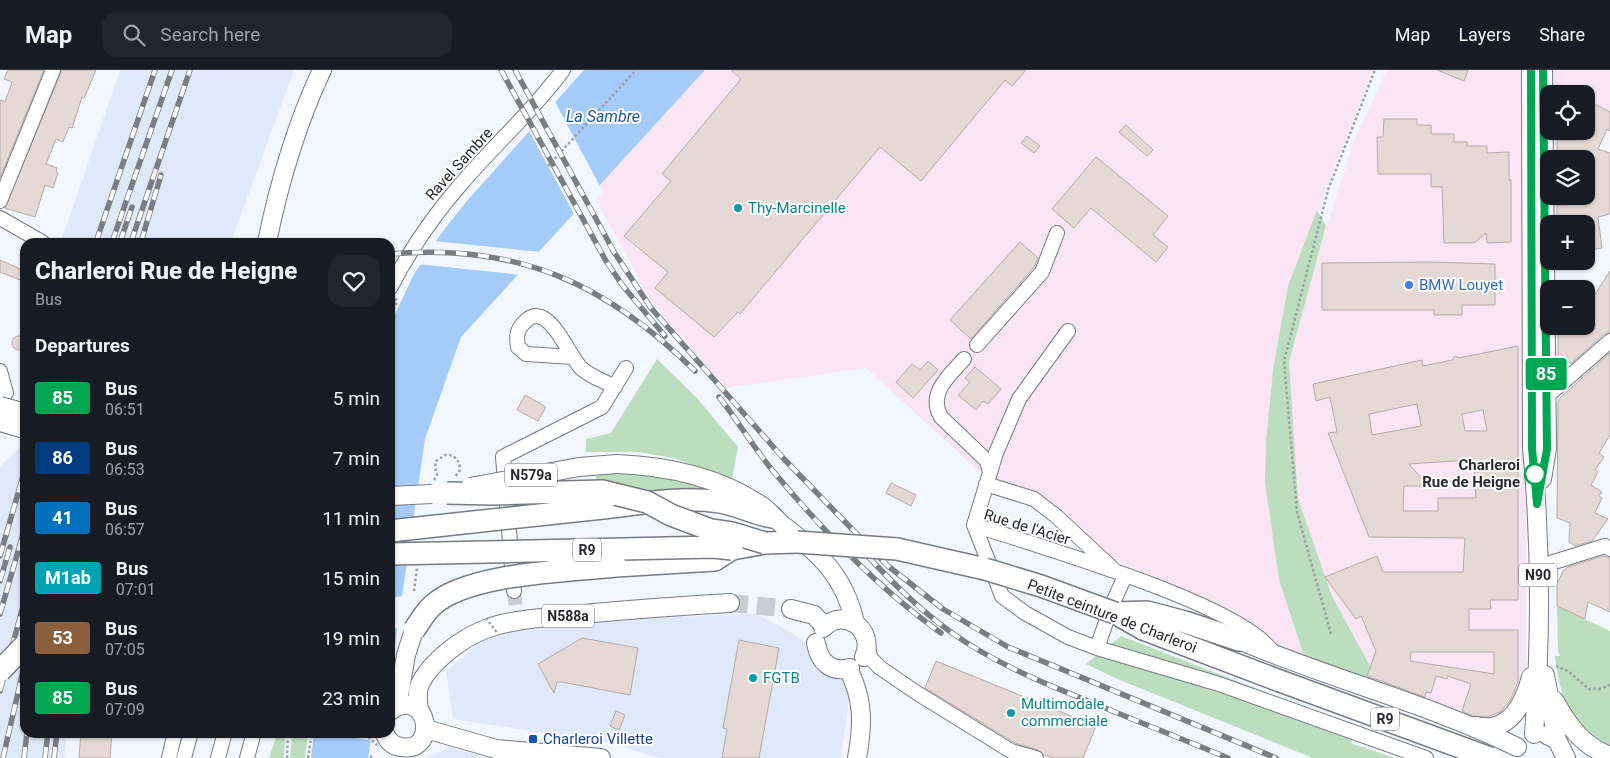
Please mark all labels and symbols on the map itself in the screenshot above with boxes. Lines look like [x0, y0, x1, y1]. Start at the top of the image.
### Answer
water label: La Sambre [566, 107, 640, 126]
street label: Ravel Sambre [422, 124, 496, 204]
place label: Thy-Marcinelle [748, 199, 846, 217]
marker: Thy-Marcinelle [732, 202, 744, 214]
place label: BMW Louyet [1419, 276, 1503, 294]
marker: BMW Louyet [1403, 279, 1415, 291]
line badge: 85 [1524, 358, 1568, 390]
place label: Charleroi Rue de Heigne [1422, 456, 1520, 491]
marker: Charleroi Rue de Heigne [1524, 463, 1546, 485]
road number: N579a [505, 464, 557, 486]
street label: Rue de l'Acier [982, 505, 1072, 549]
road number: R9 [573, 538, 601, 562]
road number: N90 [1519, 564, 1557, 586]
street label: Petite ceinture de Charleroi [1025, 575, 1199, 657]
road number: N588a [542, 604, 594, 628]
place label: FGTB [763, 669, 800, 687]
marker: FGTB [747, 672, 759, 684]
place label: Multimodale commerciale [1021, 695, 1108, 730]
marker: Multimodale commerciale [1005, 707, 1017, 719]
road number: R9 [1371, 708, 1399, 731]
place label: Charleroi Villette [543, 730, 653, 748]
marker: Charleroi Villette [527, 733, 539, 745]

